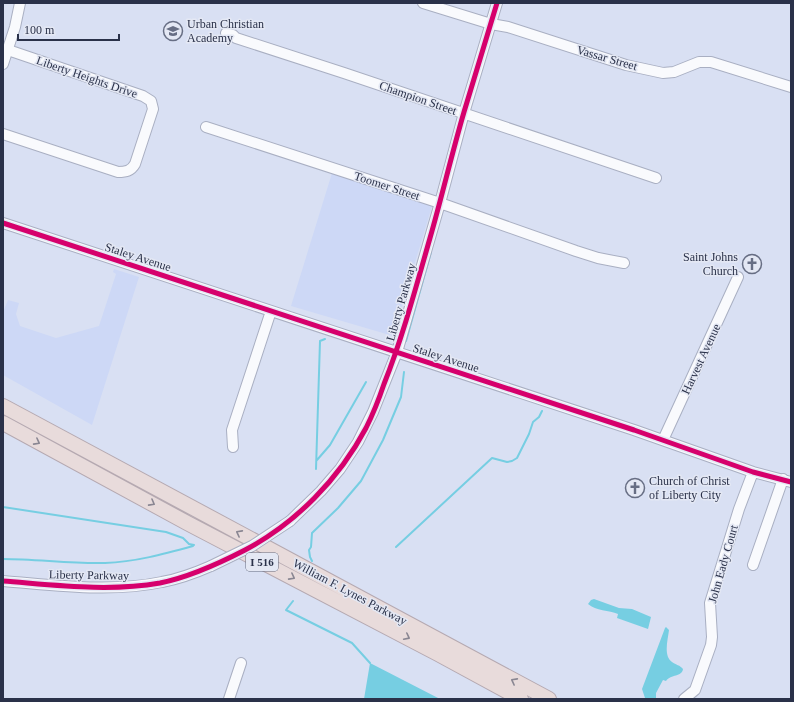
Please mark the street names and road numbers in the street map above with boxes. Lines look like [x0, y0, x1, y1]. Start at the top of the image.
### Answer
street label: Vassar Street [575, 43, 640, 73]
street label: Liberty Heights Drive [35, 53, 139, 101]
street label: Champion Street [377, 78, 459, 118]
street label: Toomer Street [352, 169, 422, 203]
street label: Staley Avenue [103, 240, 173, 274]
street label: Liberty Parkway [383, 261, 419, 343]
street label: Harvest Avenue [679, 322, 723, 396]
street label: Staley Avenue [411, 341, 481, 375]
street label: John Eady Court [705, 523, 741, 605]
road number: I 516 [246, 553, 278, 571]
street label: William F. Lynes Parkway [291, 556, 409, 628]
street label: Liberty Parkway [49, 567, 129, 583]

